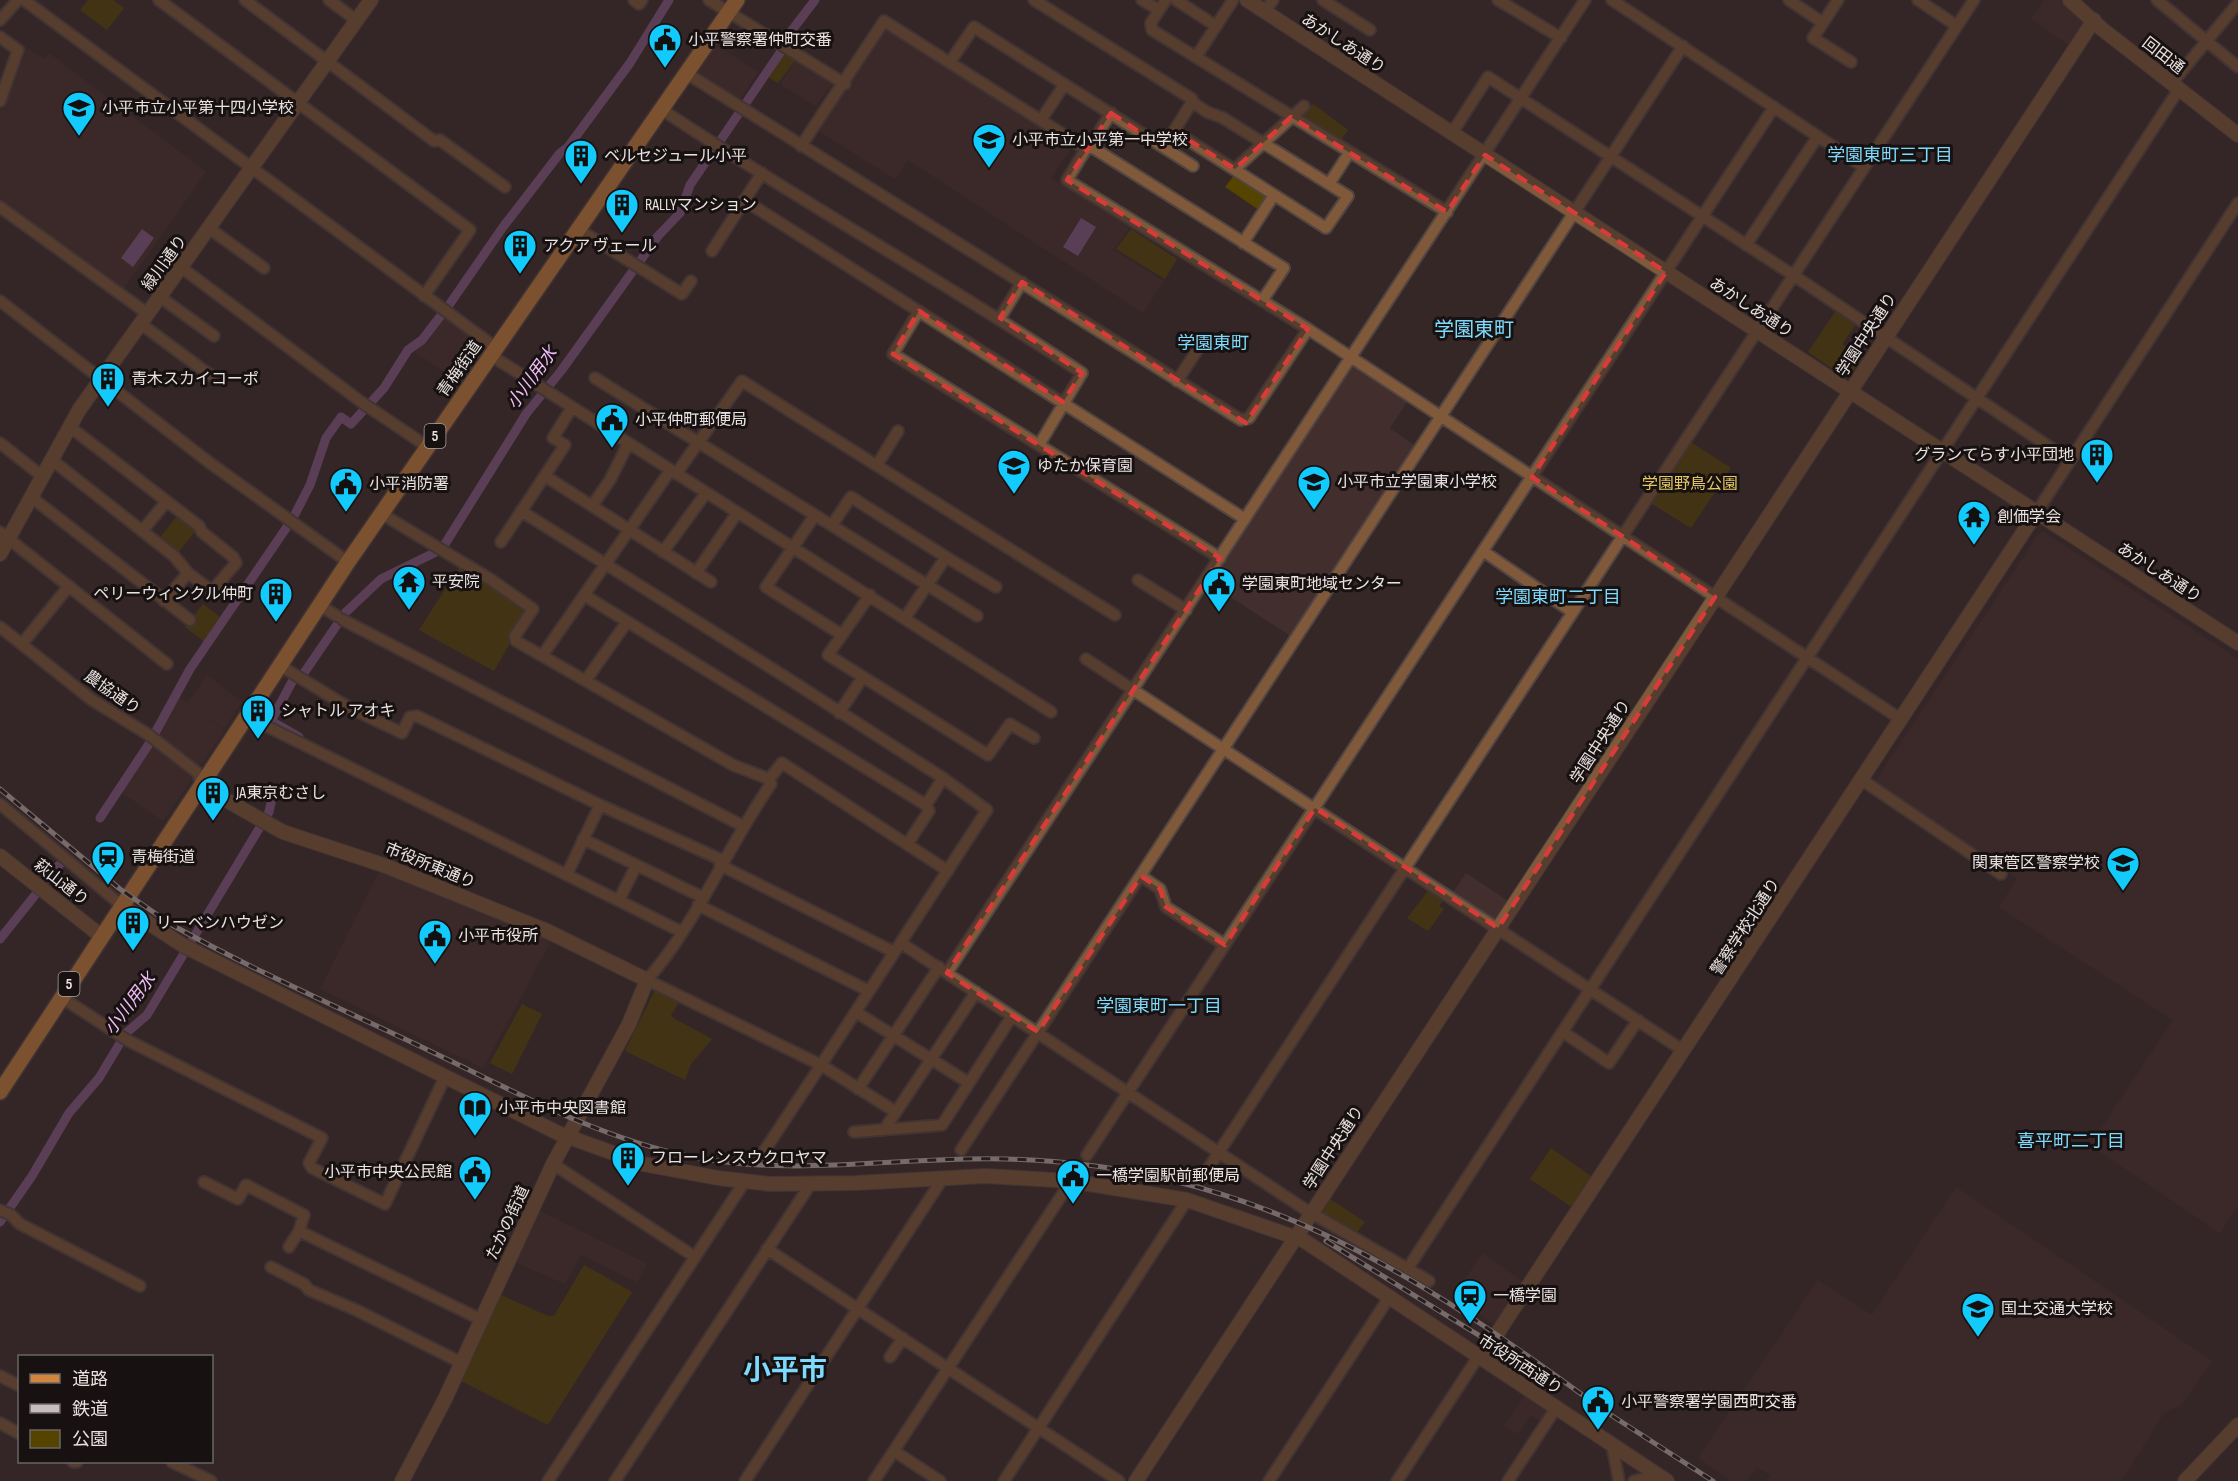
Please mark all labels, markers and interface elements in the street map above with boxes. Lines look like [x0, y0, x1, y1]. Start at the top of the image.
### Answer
street label: あかしあ通り [1298, 10, 1388, 78]
public building icon: 小平警察署仲町交番 [647, 22, 683, 69]
place label: 小平警察署仲町交番 [688, 31, 832, 50]
street label: 回田通 [2138, 34, 2188, 78]
school or university icon: 小平市立小平第十四小学校 [61, 90, 97, 137]
place label: 小平市立小平第十四小学校 [102, 99, 294, 118]
school or university icon: 小平市立小平第一中学校 [971, 122, 1007, 169]
place label: 小平市立小平第一中学校 [1012, 131, 1188, 150]
building icon: ベルセジュール小平 [563, 138, 599, 185]
district label: 学園東町三丁目 [1827, 145, 1953, 166]
place label: ベルセジュール小平 [604, 147, 747, 166]
building icon: RALLYマンション [604, 187, 640, 234]
place label: RALLYマンション [645, 196, 757, 215]
building icon: アクア ヴェール [502, 228, 538, 275]
street label: 緑川通り [139, 232, 191, 294]
place label: アクア ヴェール [543, 237, 657, 256]
street label: あかしあ通り [1706, 274, 1796, 342]
street label: 学園中央通り [1833, 290, 1901, 380]
district label: 学園東町 [1434, 318, 1514, 342]
district label: 学園東町 [1177, 333, 1249, 354]
street label: 青梅街道 [434, 337, 486, 401]
water label: 小川用水 [502, 341, 563, 413]
building icon: 青木スカイコーポ [90, 361, 126, 408]
place label: 青木スカイコーポ [131, 370, 259, 389]
public building icon: 小平仲町郵便局 [594, 402, 630, 449]
place label: 小平仲町郵便局 [635, 411, 747, 430]
road number: 5 [424, 424, 446, 448]
building icon: グランてらす小平団地 [2079, 437, 2115, 484]
place label: グランてらす小平団地 [1914, 446, 2074, 465]
school or university icon: ゆたか保育園 [996, 448, 1032, 495]
place label: ゆたか保育園 [1037, 457, 1133, 476]
school or university icon: 小平市立学園東小学校 [1296, 464, 1332, 511]
public building icon: 小平消防署 [328, 466, 364, 513]
place label: 小平市立学園東小学校 [1337, 473, 1497, 492]
place label: 小平消防署 [369, 475, 449, 494]
park label: 学園野鳥公園 [1642, 475, 1738, 494]
temple icon: 創価学会 [1956, 499, 1992, 546]
place label: 創価学会 [1997, 508, 2061, 527]
street label: あかしあ通り [2114, 539, 2204, 607]
temple icon: 平安院 [391, 564, 427, 611]
public building icon: 学園東町地域センター [1201, 566, 1237, 613]
place label: 平安院 [432, 573, 480, 592]
place label: 学園東町地域センター [1242, 575, 1402, 594]
building icon: ペリーウィンクル仲町 [258, 576, 294, 623]
place label: ペリーウィンクル仲町 [93, 585, 253, 604]
district label: 学園東町二丁目 [1495, 587, 1621, 608]
street label: 農協通り [80, 667, 144, 719]
building icon: シャトル アオキ [240, 693, 276, 740]
street label: 学園中央通り [1567, 697, 1635, 787]
place label: シャトル アオキ [281, 702, 396, 721]
building icon: JA東京むさし [195, 775, 231, 822]
place label: JA東京むさし [235, 784, 326, 803]
station icon: 青梅街道 [90, 839, 126, 886]
street label: 市役所東通り [382, 839, 478, 893]
school or university icon: 関東管区警察学校 [2105, 845, 2141, 892]
place label: 青梅街道 [131, 848, 195, 867]
place label: 関東管区警察学校 [1972, 854, 2100, 873]
street label: 萩山通り [30, 856, 92, 910]
street label: 警察学校北通り [1708, 875, 1784, 979]
building icon: リーベンハウゼン [115, 905, 151, 952]
place label: リーベンハウゼン [156, 914, 284, 933]
public building icon: 小平市役所 [417, 918, 453, 965]
place label: 小平市役所 [458, 927, 538, 946]
water label: 小川用水 [100, 967, 161, 1039]
road number: 5 [58, 972, 80, 996]
district label: 学園東町一丁目 [1096, 996, 1222, 1017]
library icon: 小平市中央図書館 [457, 1090, 493, 1137]
place label: 小平市中央図書館 [498, 1099, 626, 1118]
street label: 学園中央通り [1300, 1103, 1368, 1193]
district label: 喜平町二丁目 [2017, 1131, 2125, 1152]
building icon: フローレンスウクロヤマ [610, 1140, 646, 1187]
place label: フローレンスウクロヤマ [651, 1149, 827, 1168]
public building icon: 小平市中央公民館 [457, 1154, 493, 1201]
public building icon: 一橋学園駅前郵便局 [1055, 1158, 1091, 1205]
place label: 小平市中央公民館 [324, 1163, 452, 1182]
place label: 一橋学園駅前郵便局 [1096, 1167, 1240, 1186]
street label: たかの街道 [482, 1183, 534, 1263]
station icon: 一橋学園 [1452, 1278, 1488, 1325]
place label: 一橋学園 [1493, 1287, 1557, 1306]
school or university icon: 国土交通大学校 [1960, 1291, 1996, 1338]
place label: 国土交通大学校 [2001, 1300, 2113, 1319]
street label: 市役所西通り [1475, 1331, 1565, 1399]
district label: 小平市 [743, 1354, 827, 1387]
legend [18, 1355, 213, 1463]
text: 道路 [72, 1369, 108, 1390]
public building icon: 小平警察署学園西町交番 [1580, 1384, 1616, 1431]
place label: 小平警察署学園西町交番 [1621, 1393, 1797, 1412]
text: 鉄道 [72, 1399, 108, 1420]
text: 公園 [72, 1429, 108, 1450]

